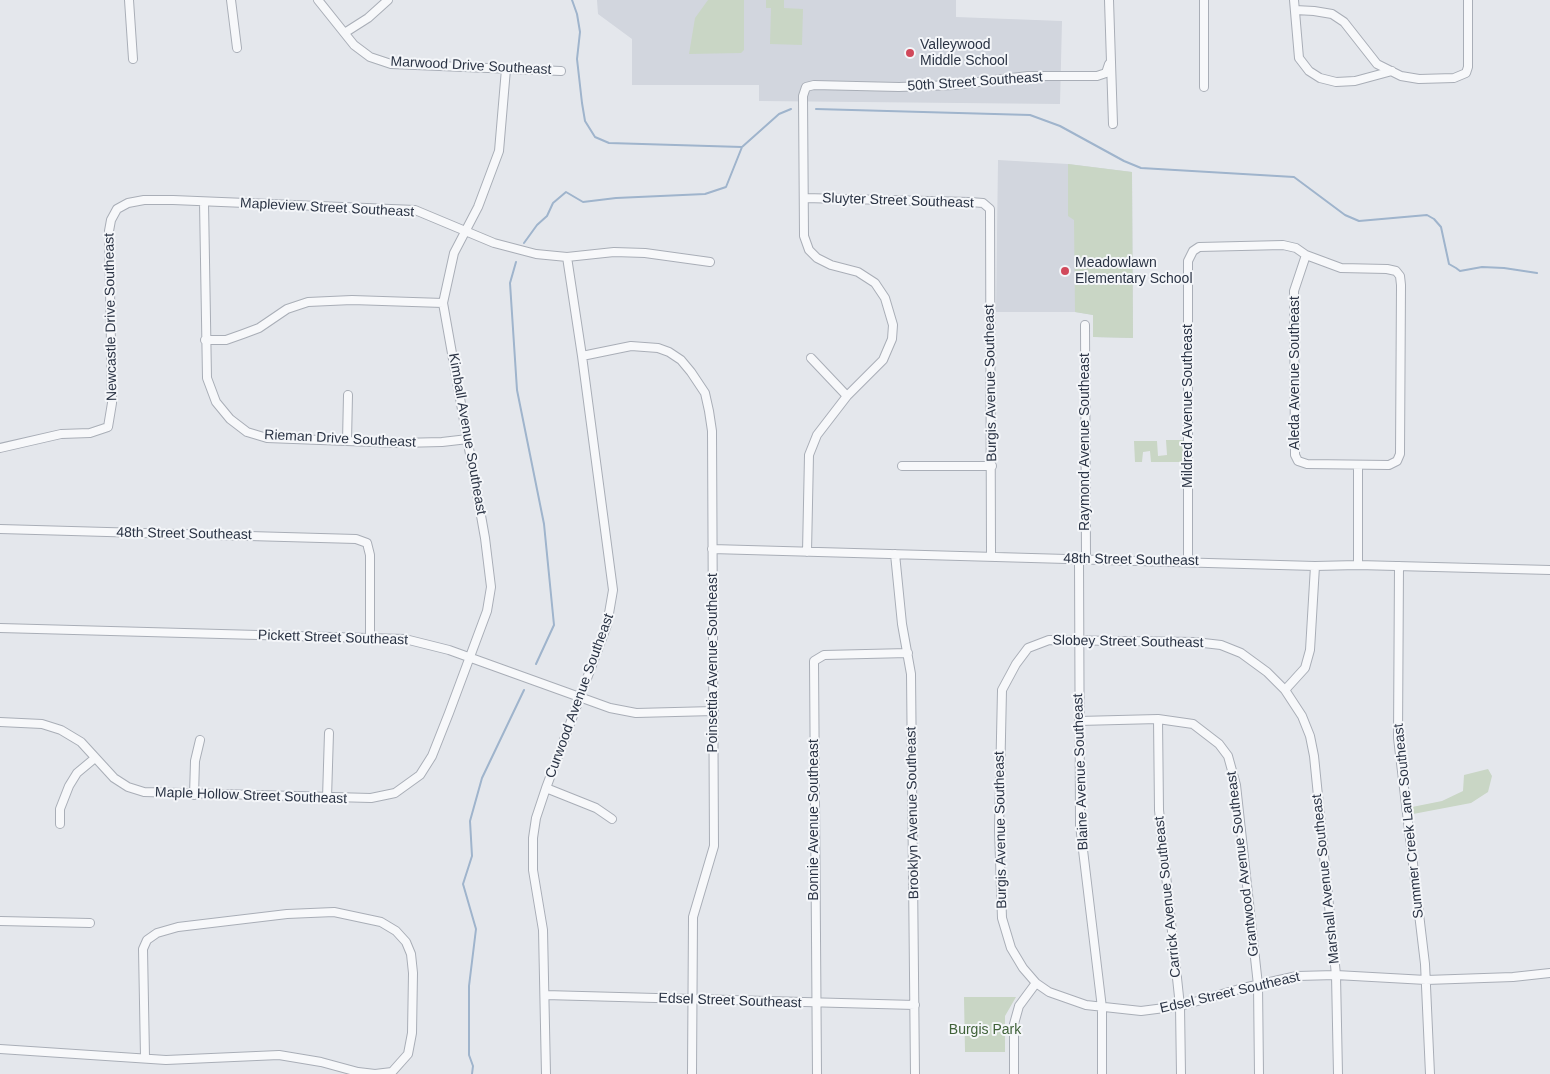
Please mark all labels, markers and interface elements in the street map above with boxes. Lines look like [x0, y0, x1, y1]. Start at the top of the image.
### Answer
place label: Valleywood Middle School [920, 37, 1008, 70]
marker: Valleywood Middle School [904, 47, 916, 59]
street label: Marwood Drive Southeast [390, 53, 552, 79]
street label: 50th Street Southeast [907, 69, 1043, 95]
street label: Sluyter Street Southeast [822, 190, 974, 212]
street label: Mapleview Street Southeast [240, 195, 414, 221]
street label: Newcastle Drive Southeast [101, 233, 121, 401]
place label: Meadowlawn Elementary School [1075, 255, 1193, 288]
marker: Meadowlawn Elementary School [1059, 265, 1071, 277]
street label: Aleda Avenue Southeast [1287, 296, 1303, 450]
street label: Burgis Avenue Southeast [981, 304, 1001, 462]
street label: Mildred Avenue Southeast [1180, 324, 1196, 488]
street label: Kimball Avenue Southeast [444, 352, 490, 516]
street label: Raymond Avenue Southeast [1077, 353, 1093, 531]
street label: Rieman Drive Southeast [264, 427, 416, 451]
street label: 48th Street Southeast [116, 524, 252, 544]
street label: 48th Street Southeast [1063, 550, 1199, 570]
street label: Poinsettia Avenue Southeast [705, 573, 721, 753]
street label: Curwood Avenue Southeast [542, 611, 618, 781]
street label: Pickett Street Southeast [258, 627, 408, 649]
street label: Slobey Street Southeast [1052, 632, 1204, 652]
street label: Blaine Avenue Southeast [1070, 693, 1092, 851]
street label: Summer Creek Lane Southeast [1390, 723, 1428, 919]
street label: Brooklyn Avenue Southeast [903, 727, 923, 899]
street label: Bonnie Avenue Southeast [806, 739, 822, 901]
street label: Burgis Avenue Southeast [991, 751, 1011, 909]
street label: Grantwood Avenue Southeast [1223, 770, 1263, 958]
street label: Maple Hollow Street Southeast [155, 784, 347, 808]
street label: Marshall Avenue Southeast [1309, 793, 1343, 965]
street label: Carrick Avenue Southeast [1151, 815, 1185, 979]
street label: Edsel Street Southeast [1158, 969, 1302, 1017]
street label: Edsel Street Southeast [658, 990, 802, 1012]
park label: Burgis Park [949, 1022, 1021, 1038]

